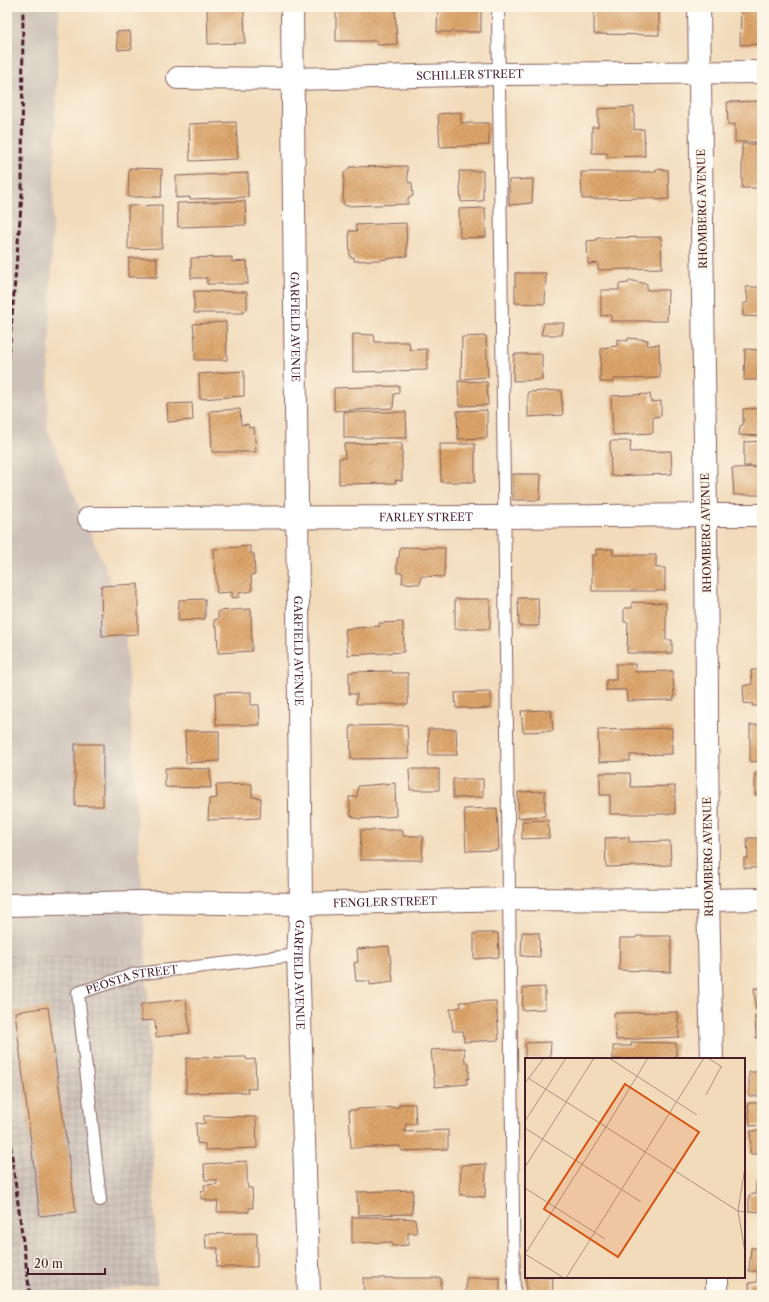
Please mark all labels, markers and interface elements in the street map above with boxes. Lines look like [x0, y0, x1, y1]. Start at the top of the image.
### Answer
street label: SCHILLER STREET [416, 67, 525, 83]
street label: RHOMBERG AVENUE [694, 149, 710, 269]
street label: GARFIELD AVENUE [288, 272, 303, 383]
street label: RHOMBERG AVENUE [698, 473, 714, 593]
street label: FARLEY STREET [379, 510, 474, 524]
street label: GARFIELD AVENUE [291, 596, 306, 707]
street label: RHOMBERG AVENUE [700, 797, 716, 917]
street label: FENGLER STREET [333, 894, 438, 910]
street label: GARFIELD AVENUE [291, 919, 307, 1031]
street label: PEOSTA STREET [84, 962, 180, 997]
inset map [525, 1058, 745, 1278]
scale bar [28, 1250, 105, 1276]
text: 20 m [34, 1256, 63, 1271]

